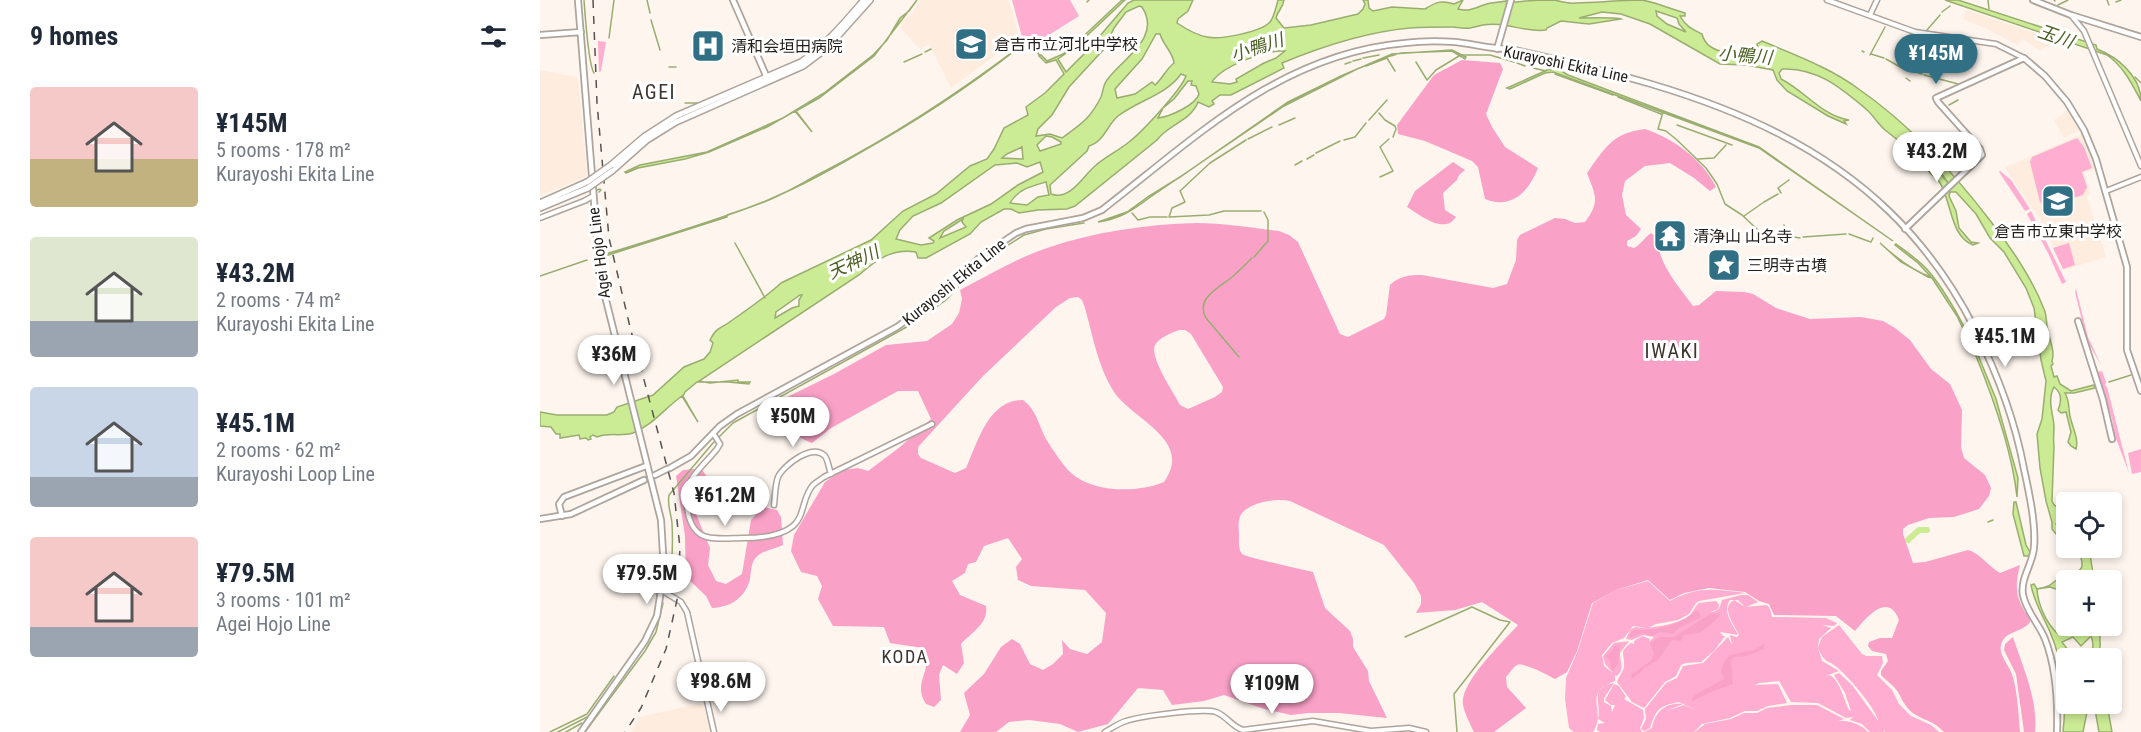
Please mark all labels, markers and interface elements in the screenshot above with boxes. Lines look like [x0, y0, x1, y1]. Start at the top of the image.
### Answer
icon: filters [477, 20, 510, 53]
water label: 玉川 [2036, 20, 2078, 52]
text: 9 homes [30, 21, 118, 51]
school or university icon: 倉吉市立河北中学校 [953, 26, 989, 62]
hospital icon: 清和会垣田病院 [690, 28, 726, 64]
water label: 小鴨川 [1228, 28, 1288, 65]
pin: ¥145M [1894, 34, 1978, 85]
place label: 倉吉市立河北中学校 [994, 35, 1138, 54]
place label: 清和会垣田病院 [731, 37, 843, 56]
text: ¥145M [1909, 41, 1964, 65]
street label: Kurayoshi Ekita Line [1502, 42, 1630, 86]
water label: 小鴨川 [1717, 42, 1775, 68]
district label: AGEI [632, 80, 676, 104]
text: ¥145M [216, 108, 288, 138]
icon: home [78, 111, 150, 183]
pin: ¥43.2M [1888, 132, 1986, 183]
text: 5 rooms · 178 m² [216, 138, 351, 162]
text: ¥43.2M [1907, 139, 1967, 163]
text: Kurayoshi Ekita Line [216, 162, 374, 186]
school or university icon: 倉吉市立東中学校 [2040, 183, 2076, 219]
street label: Agei Hojo Line [584, 206, 614, 300]
temple icon: 清浄山 山名寺 [1652, 218, 1688, 254]
place label: 倉吉市立東中学校 [1994, 222, 2122, 241]
place label: 清浄山 山名寺 [1693, 227, 1793, 246]
street label: Kurayoshi Ekita Line [899, 235, 1009, 329]
water label: 天神川 [824, 240, 884, 283]
place icon: 三明寺古墳 [1706, 247, 1742, 283]
place label: 三明寺古墳 [1747, 256, 1827, 275]
text: ¥43.2M [216, 258, 295, 288]
icon: home [78, 261, 150, 333]
text: 2 rooms · 74 m² [216, 288, 341, 312]
text: Kurayoshi Ekita Line [216, 312, 374, 336]
pin: ¥45.1M [1956, 317, 2054, 368]
text: ¥45.1M [1975, 324, 2035, 348]
pin: ¥36M [578, 335, 650, 386]
district label: IWAKI [1645, 339, 1699, 363]
text: ¥36M [592, 342, 636, 366]
pin: ¥50M [757, 397, 829, 448]
text: ¥50M [771, 404, 815, 428]
text: ¥45.1M [216, 408, 295, 438]
icon: home [78, 411, 150, 483]
text: 2 rooms · 62 m² [216, 438, 341, 462]
text: Kurayoshi Loop Line [216, 462, 375, 486]
pin: ¥61.2M [676, 476, 774, 527]
text: ¥61.2M [695, 483, 755, 507]
map controls [2056, 492, 2122, 714]
button: locate [2056, 492, 2122, 558]
pin: ¥79.5M [598, 554, 696, 605]
text: ¥79.5M [216, 558, 295, 588]
icon: home [78, 561, 150, 633]
text: ¥79.5M [617, 561, 677, 585]
button: + [2056, 570, 2122, 636]
text: 3 rooms · 101 m² [216, 588, 351, 612]
text: Agei Hojo Line [216, 612, 331, 636]
district label: KODA [882, 646, 928, 667]
button: − [2056, 648, 2122, 714]
pin: ¥98.6M [672, 662, 770, 713]
pin: ¥109M [1230, 664, 1314, 715]
text: ¥98.6M [691, 669, 751, 693]
text: ¥109M [1245, 671, 1300, 695]

